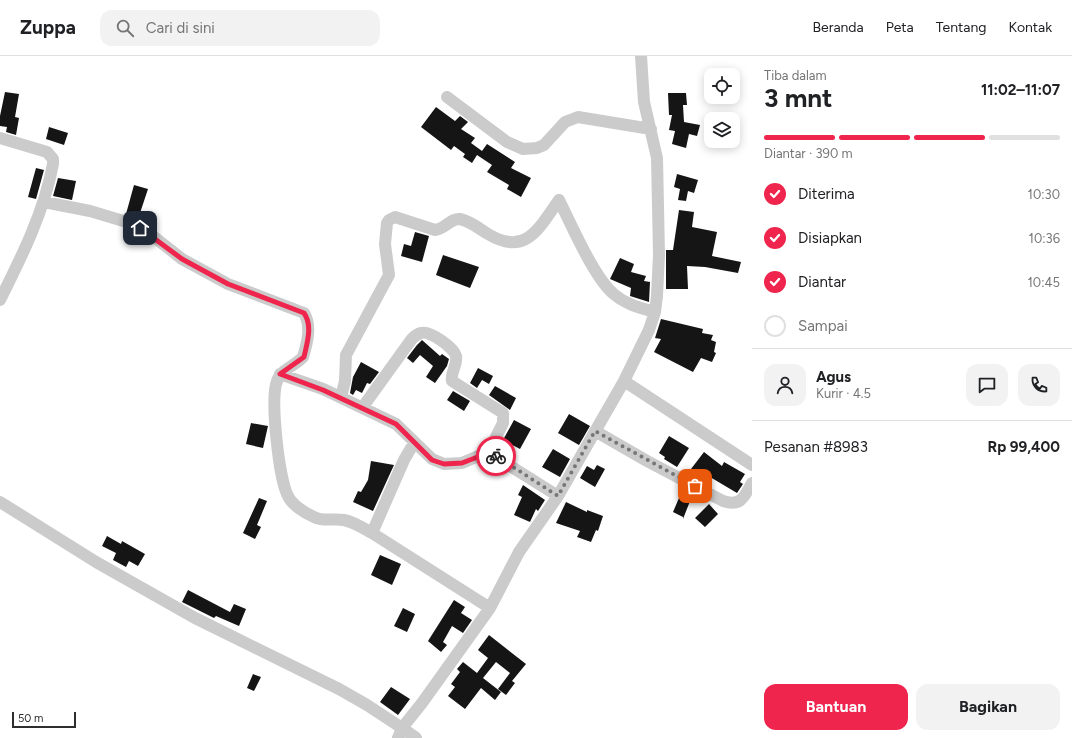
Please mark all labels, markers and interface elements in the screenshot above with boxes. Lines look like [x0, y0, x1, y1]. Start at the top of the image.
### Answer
search box [100, 10, 380, 46]
text: Zuppa [20, 16, 76, 39]
icon: search [114, 17, 136, 39]
text: Cari di sini [146, 19, 215, 37]
text: Beranda [812, 19, 864, 36]
text: Peta [886, 19, 914, 36]
text: Tentang [936, 19, 986, 36]
text: Kontak [1008, 19, 1052, 36]
map controls [704, 68, 740, 148]
button: locate [704, 68, 740, 104]
text: Tiba dalam [764, 68, 826, 83]
text: 11:02–11:07 [981, 81, 1060, 99]
text: 3 mnt [764, 82, 833, 114]
button: layers [704, 112, 740, 148]
text: Diantar · 390 m [764, 146, 853, 161]
icon: check [764, 183, 786, 205]
text: Diterima [798, 185, 855, 203]
text: 10:30 [1028, 187, 1060, 202]
pin [123, 211, 157, 245]
icon: home [129, 217, 151, 239]
icon: check [764, 227, 786, 249]
text: Disiapkan [798, 229, 862, 247]
text: 10:36 [1029, 231, 1060, 246]
icon: check [764, 271, 786, 293]
text: Diantar [798, 273, 846, 291]
text: 10:45 [1027, 275, 1060, 290]
text: Sampai [798, 317, 848, 335]
button: person [764, 364, 806, 406]
button: chat [966, 364, 1008, 406]
button: phone [1018, 364, 1060, 406]
text: Agus [816, 368, 851, 386]
text: Kurir · 4.5 [816, 386, 871, 401]
courier [476, 436, 516, 476]
text: Pesanan #8983 [764, 438, 868, 456]
text: Rp 99,400 [988, 438, 1060, 456]
icon: bike [485, 445, 507, 467]
pin [678, 469, 712, 503]
icon: bag [684, 475, 706, 497]
button: Bantuan [764, 684, 908, 730]
button: Bagikan [916, 684, 1060, 730]
scale bar [12, 710, 76, 729]
text: 50 m [18, 712, 43, 725]

